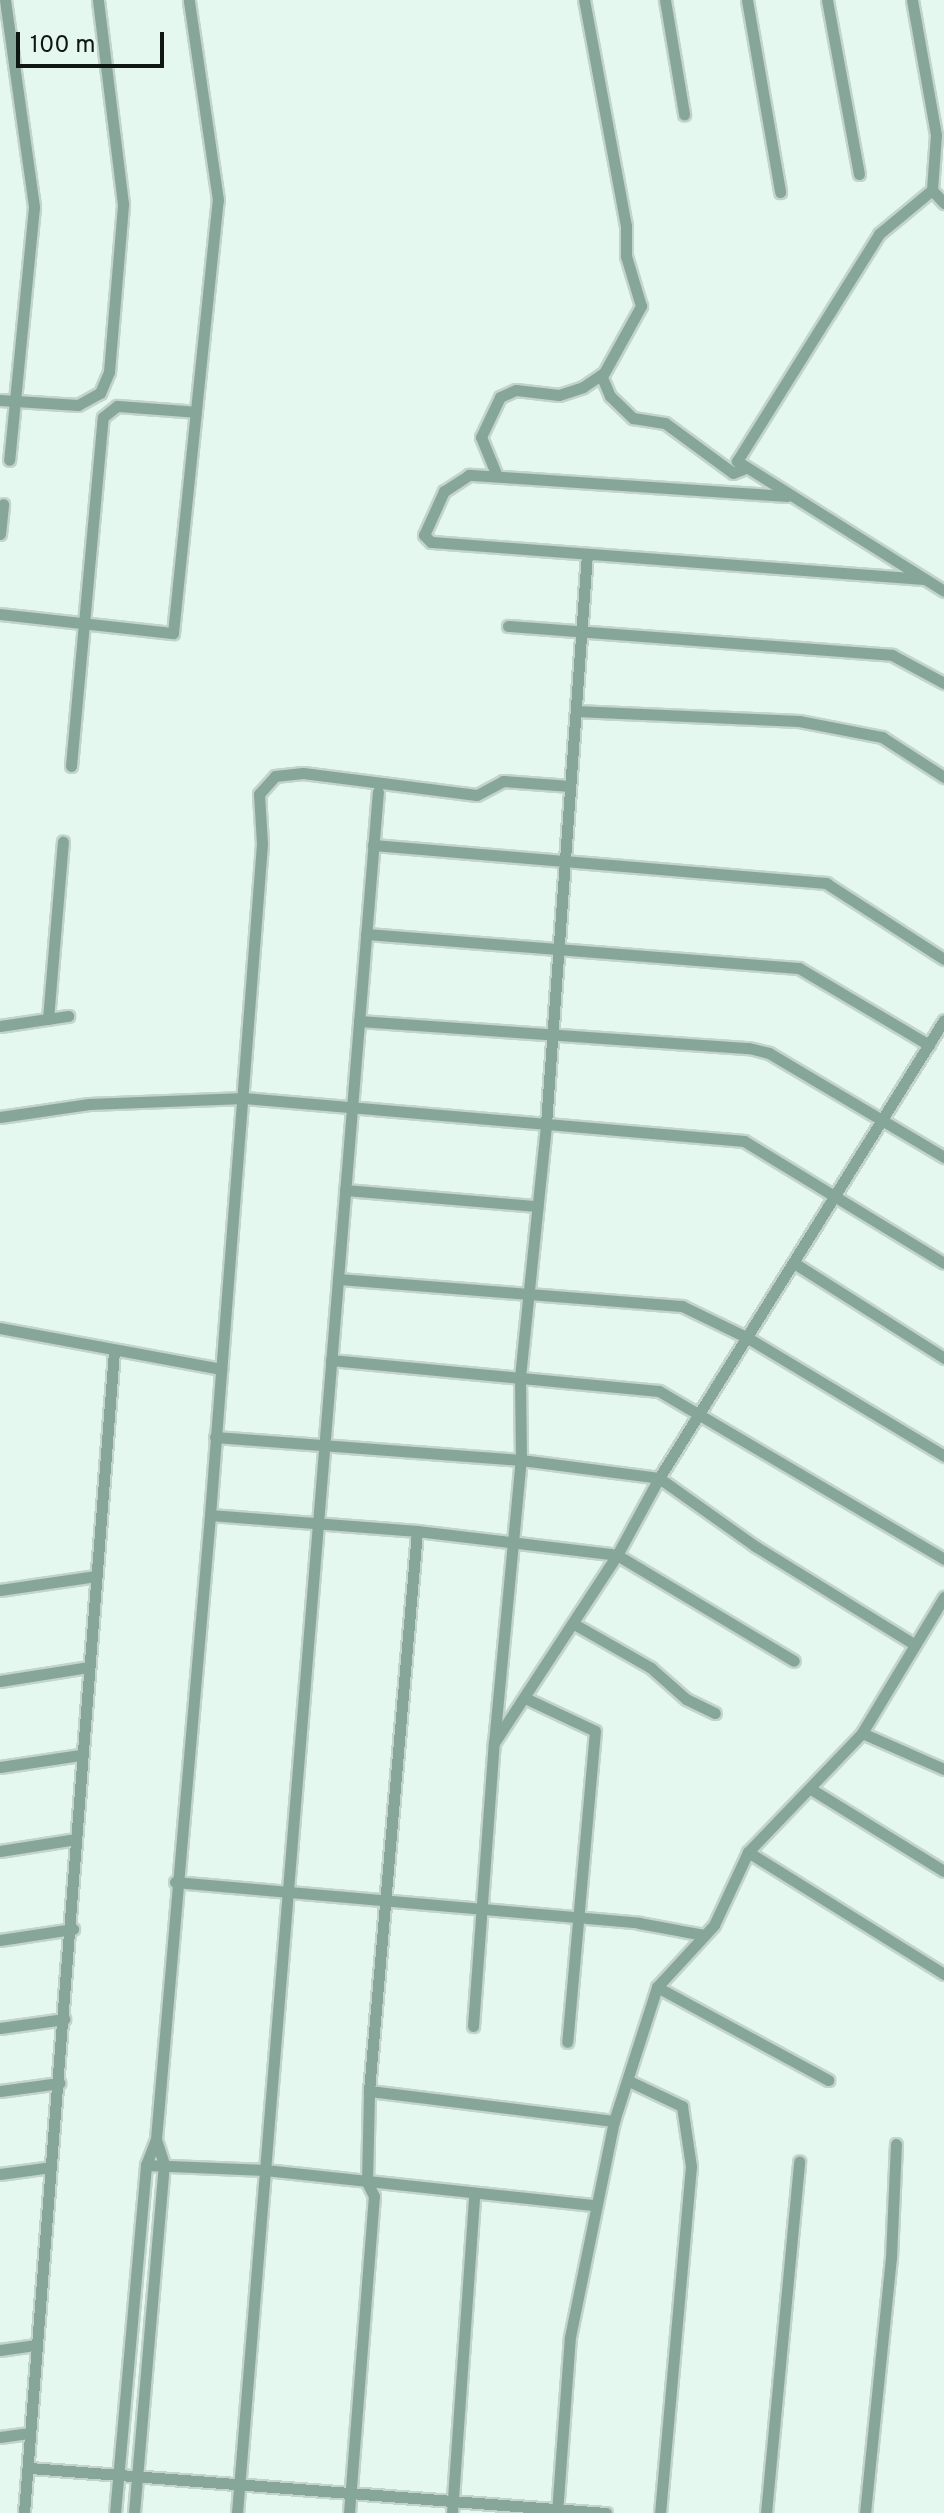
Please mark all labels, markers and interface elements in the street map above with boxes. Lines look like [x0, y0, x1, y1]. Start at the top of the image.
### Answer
scale bar [20, 16, 168, 66]
text: 100 m [30, 31, 96, 61]

